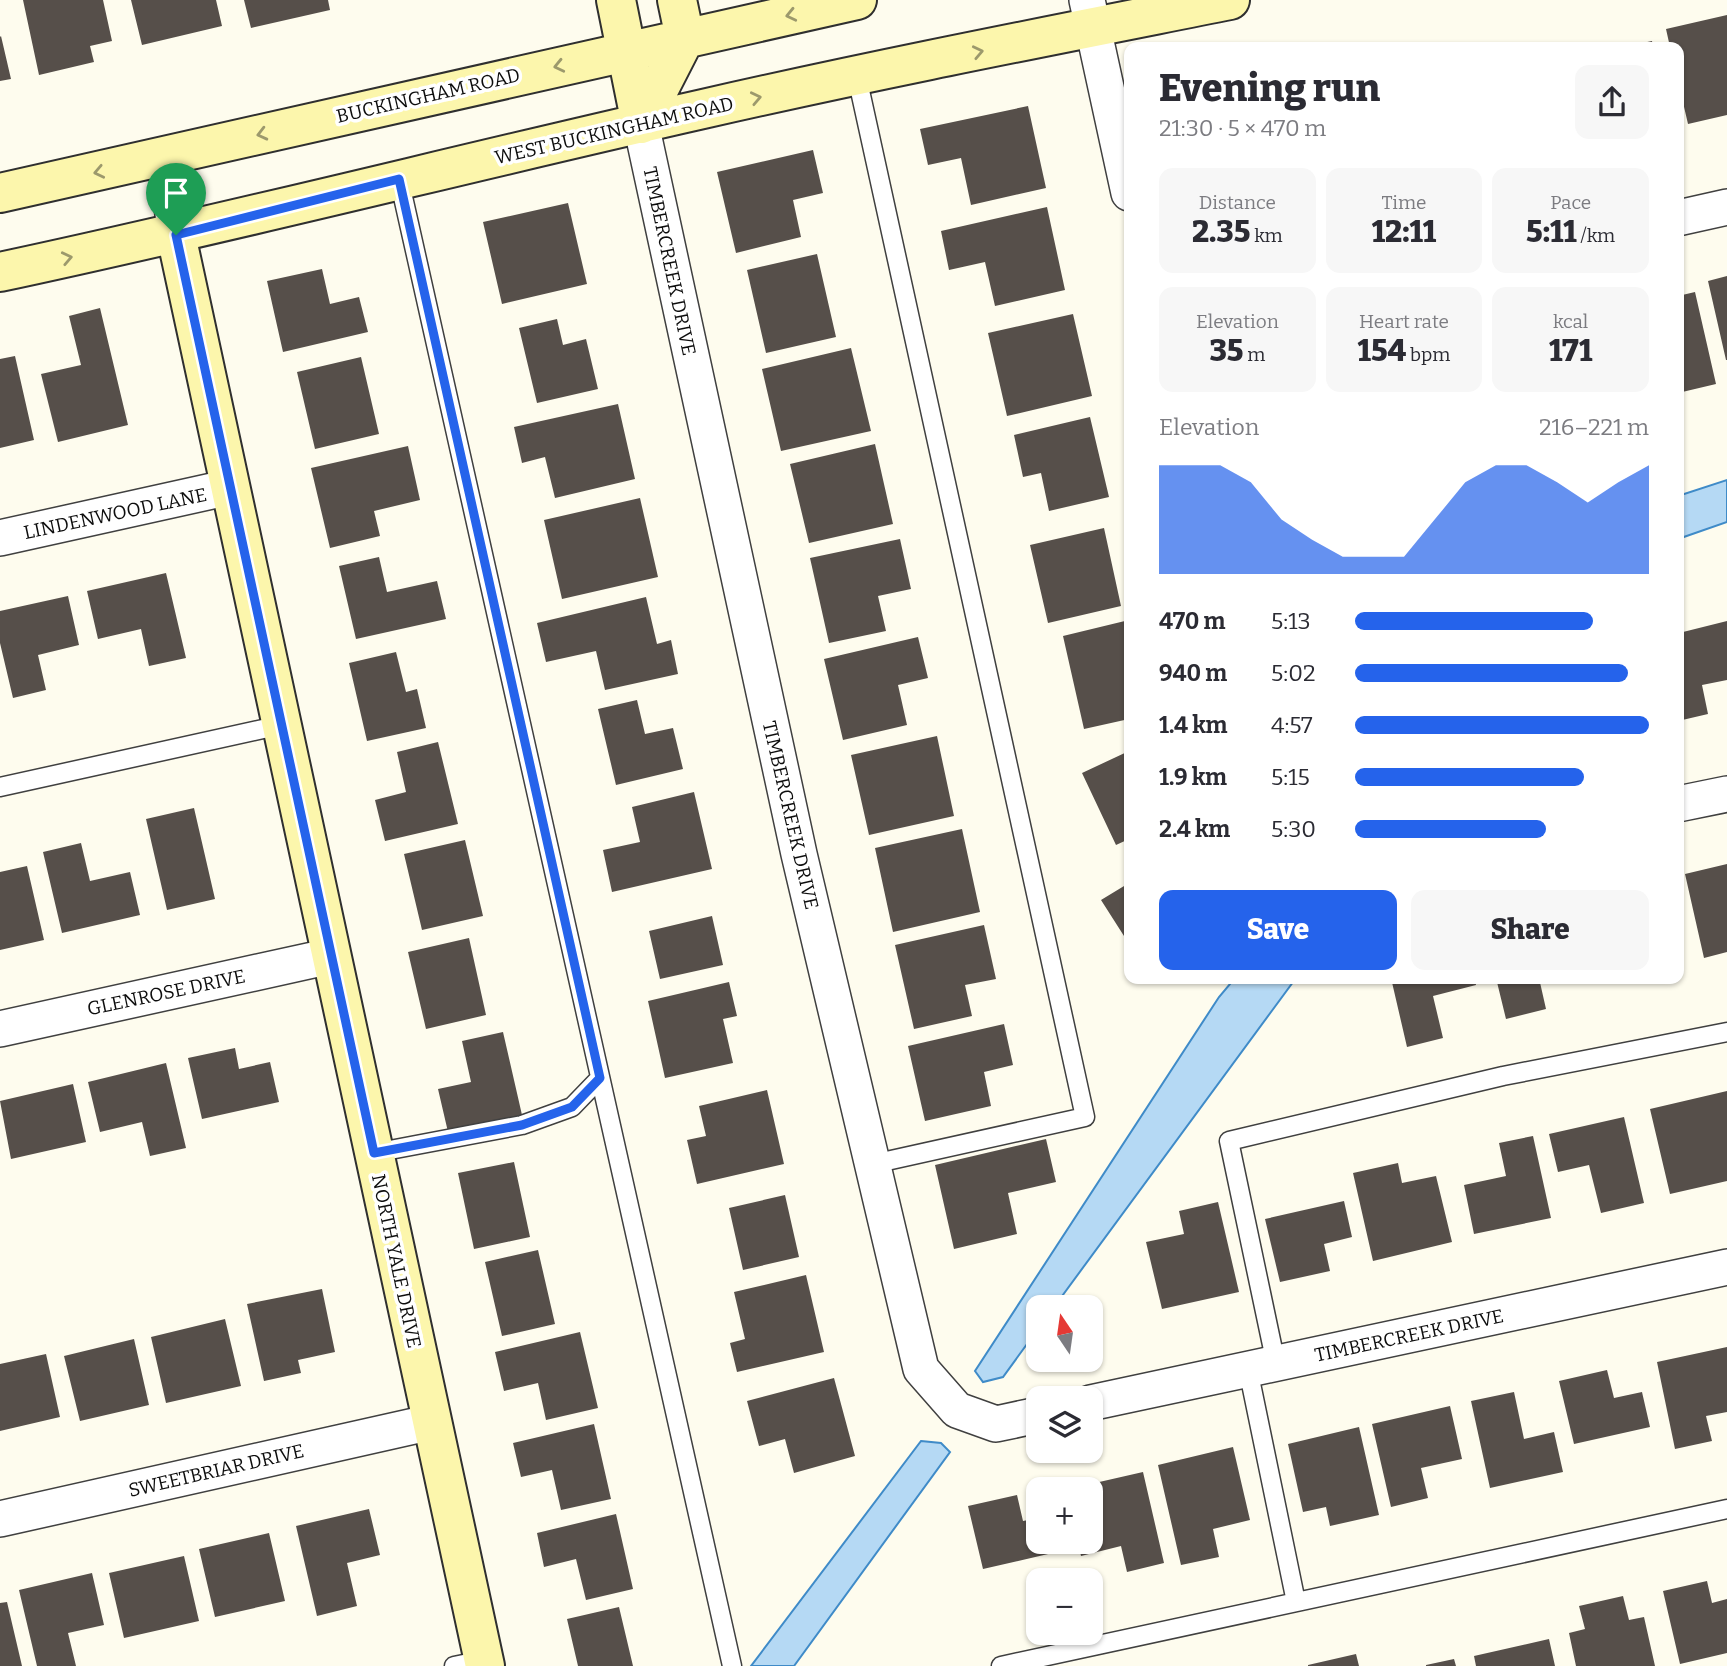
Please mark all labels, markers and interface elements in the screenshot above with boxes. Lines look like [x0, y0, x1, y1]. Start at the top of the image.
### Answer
one-way arrow [785, 7, 797, 21]
one-way arrow [972, 45, 984, 60]
one-way arrow [553, 58, 565, 72]
street label: BUCKINGHAM ROAD [334, 63, 522, 128]
text: Evening run [1159, 65, 1380, 111]
button: share [1575, 65, 1649, 139]
street label: WEST BUCKINGHAM ROAD [492, 92, 736, 169]
one-way arrow [750, 92, 762, 107]
text: 21:30 · 5 × 470 m [1159, 114, 1326, 142]
one-way arrow [256, 126, 268, 140]
one-way arrow [93, 163, 105, 178]
pin [146, 163, 206, 235]
street label: TIMBERCREEK DRIVE [638, 165, 701, 358]
icon: arrive [157, 174, 195, 212]
text: Distance [1199, 191, 1276, 214]
text: Time [1382, 191, 1426, 214]
text: Pace [1550, 191, 1591, 214]
text: 2.35 [1192, 214, 1250, 250]
text: 12:11 [1372, 214, 1436, 250]
text: 5:11 [1526, 214, 1577, 250]
text: km [1250, 224, 1283, 247]
text: /km [1577, 224, 1615, 247]
one-way arrow [61, 252, 73, 266]
text: Elevation [1196, 310, 1279, 333]
text: Heart rate [1359, 310, 1449, 333]
text: kcal [1553, 310, 1588, 333]
text: 35 [1209, 333, 1243, 369]
text: 154 [1358, 333, 1406, 369]
text: 171 [1549, 333, 1592, 369]
text: m [1243, 343, 1265, 366]
text: bpm [1406, 343, 1450, 366]
text: Elevation [1159, 413, 1259, 441]
text: 216–221 m [1539, 413, 1649, 441]
street label: LINDENWOOD LANE [21, 483, 209, 544]
text: 470 m [1159, 607, 1225, 635]
text: 5:13 [1271, 607, 1311, 635]
text: 940 m [1159, 659, 1227, 687]
text: 5:02 [1271, 659, 1315, 687]
text: 1.4 km [1159, 711, 1227, 739]
text: 4:57 [1271, 711, 1313, 739]
street label: TIMBERCREEK DRIVE [758, 719, 823, 911]
text: 1.9 km [1159, 763, 1227, 791]
text: 5:15 [1271, 763, 1310, 791]
text: 2.4 km [1159, 815, 1230, 843]
text: 5:30 [1271, 815, 1316, 843]
button: Save [1159, 890, 1397, 970]
button: Share [1411, 890, 1649, 970]
street label: GLENROSE DRIVE [85, 964, 247, 1020]
street label: NORTH YALE DRIVE [367, 1172, 426, 1350]
north arrow [1026, 1295, 1102, 1372]
map controls [1026, 1295, 1103, 1645]
street label: TIMBERCREEK DRIVE [1313, 1304, 1506, 1367]
button: layers [1026, 1386, 1103, 1463]
street label: SWEETBRIAR DRIVE [126, 1439, 306, 1502]
button: + [1026, 1477, 1103, 1554]
button: − [1026, 1568, 1103, 1645]

